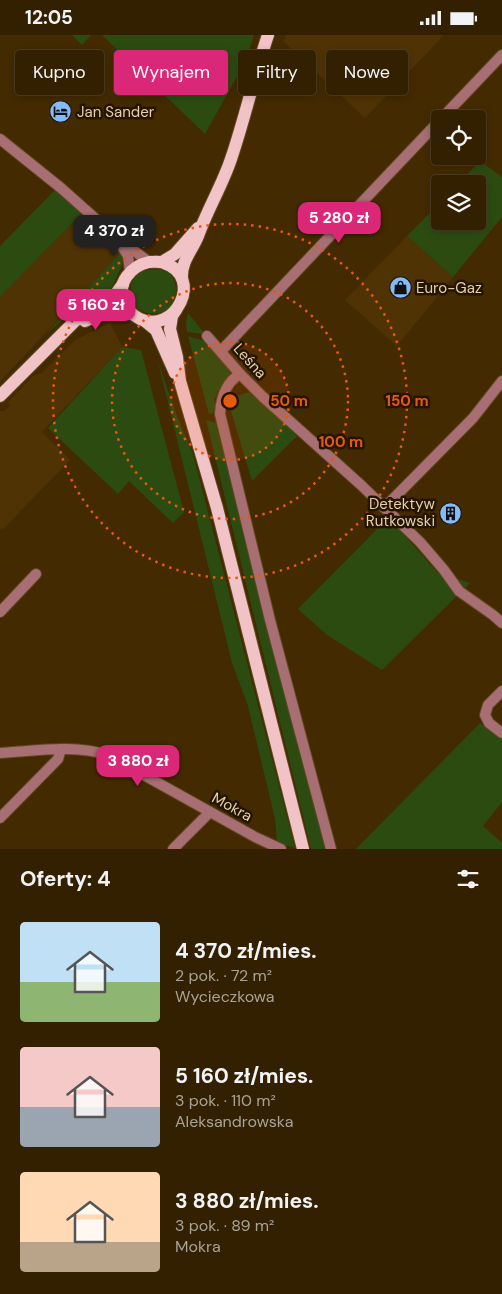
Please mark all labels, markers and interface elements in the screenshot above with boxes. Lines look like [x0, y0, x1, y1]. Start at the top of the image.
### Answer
text: 12:05 [25, 5, 73, 30]
chip: Kupno [15, 50, 104, 95]
chip: Wynajem [114, 50, 228, 95]
chip: Filtry [238, 50, 316, 95]
chip: Nowe [326, 50, 408, 95]
hotel icon: Jan Sander [49, 100, 73, 124]
place label: Jan Sander [77, 102, 155, 122]
map controls [431, 110, 486, 230]
button: locate [431, 110, 486, 165]
button: layers [431, 175, 486, 230]
pin: 5 280 zł [287, 201, 391, 244]
text: 5 280 zł [309, 207, 369, 228]
pin: 4 370 zł [62, 215, 166, 257]
text: 4 370 zł [84, 220, 144, 241]
shop icon: Euro-Gaz [388, 276, 412, 300]
place label: Euro-Gaz [416, 278, 482, 298]
pin: 5 160 zł [44, 289, 148, 331]
text: 5 160 zł [67, 294, 125, 315]
street label: Leśna [229, 339, 271, 383]
text: 50 m [270, 391, 308, 411]
text: 150 m [386, 391, 429, 411]
centre of rings [221, 392, 239, 410]
text: 100 m [319, 432, 363, 452]
place label: Detektyw Rutkowski [366, 494, 436, 531]
building icon: Detektyw Rutkowski [439, 501, 463, 525]
pin: 3 880 zł [86, 745, 190, 787]
text: 3 880 zł [107, 750, 169, 771]
street label: Mokra [208, 788, 256, 826]
text: Oferty: 4 [20, 865, 111, 893]
icon: filters [454, 865, 482, 893]
text: 4 370 zł/mies. [175, 937, 317, 965]
icon: home [60, 942, 120, 1002]
text: 2 pok. · 72 m² [175, 965, 272, 986]
text: Wycieczkowa [175, 986, 275, 1007]
text: 5 160 zł/mies. [175, 1062, 313, 1090]
icon: home [60, 1067, 120, 1127]
text: 3 pok. · 110 m² [175, 1090, 276, 1111]
text: Aleksandrowska [175, 1111, 294, 1132]
text: 3 880 zł/mies. [175, 1187, 319, 1215]
icon: home [60, 1192, 120, 1252]
text: 3 pok. · 89 m² [175, 1215, 274, 1236]
text: Mokra [175, 1236, 221, 1257]

